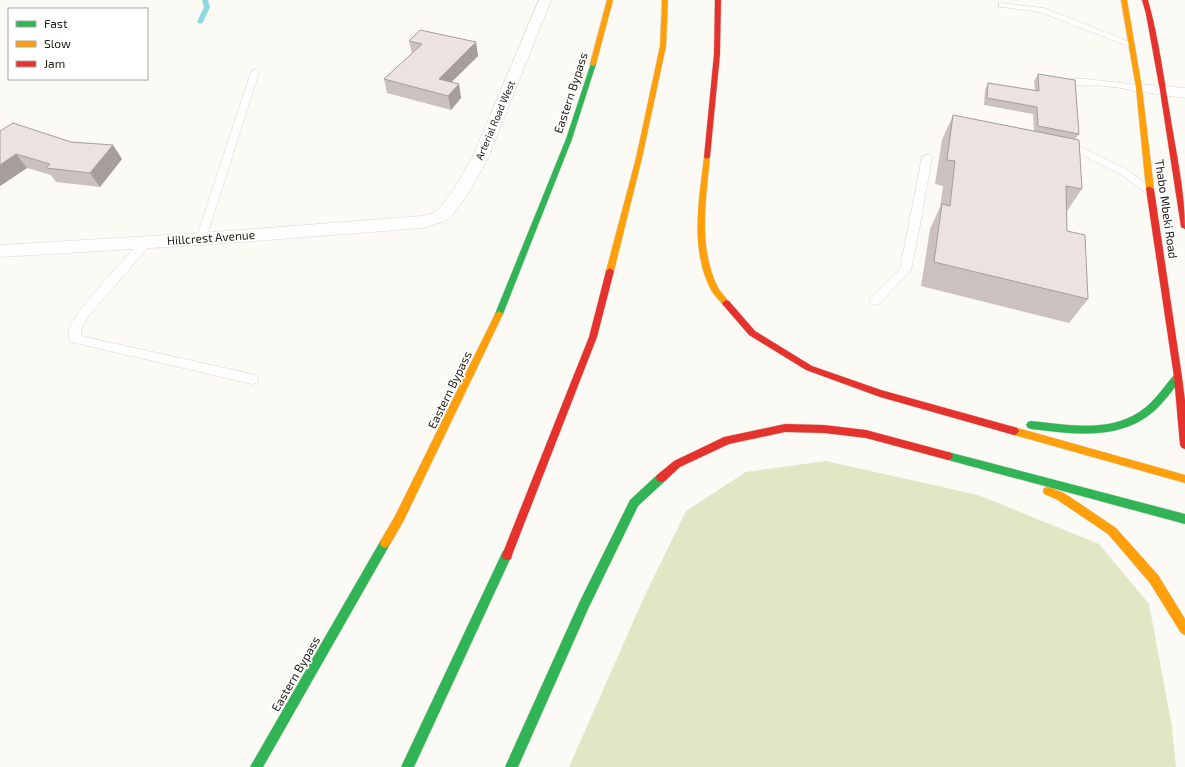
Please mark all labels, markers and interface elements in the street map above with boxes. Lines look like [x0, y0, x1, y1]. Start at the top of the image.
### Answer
legend [8, 8, 148, 80]
text: Fast [44, 16, 68, 30]
text: Slow [44, 36, 71, 50]
street label: Eastern Bypass [550, 50, 590, 135]
text: Jam [44, 56, 65, 70]
street label: Arterial Road West [473, 78, 517, 161]
street label: Thabo Mbeki Road [1153, 158, 1181, 259]
street label: Hillcrest Avenue [166, 227, 255, 247]
street label: Eastern Bypass [424, 349, 474, 431]
street label: Eastern Bypass [268, 633, 322, 714]

